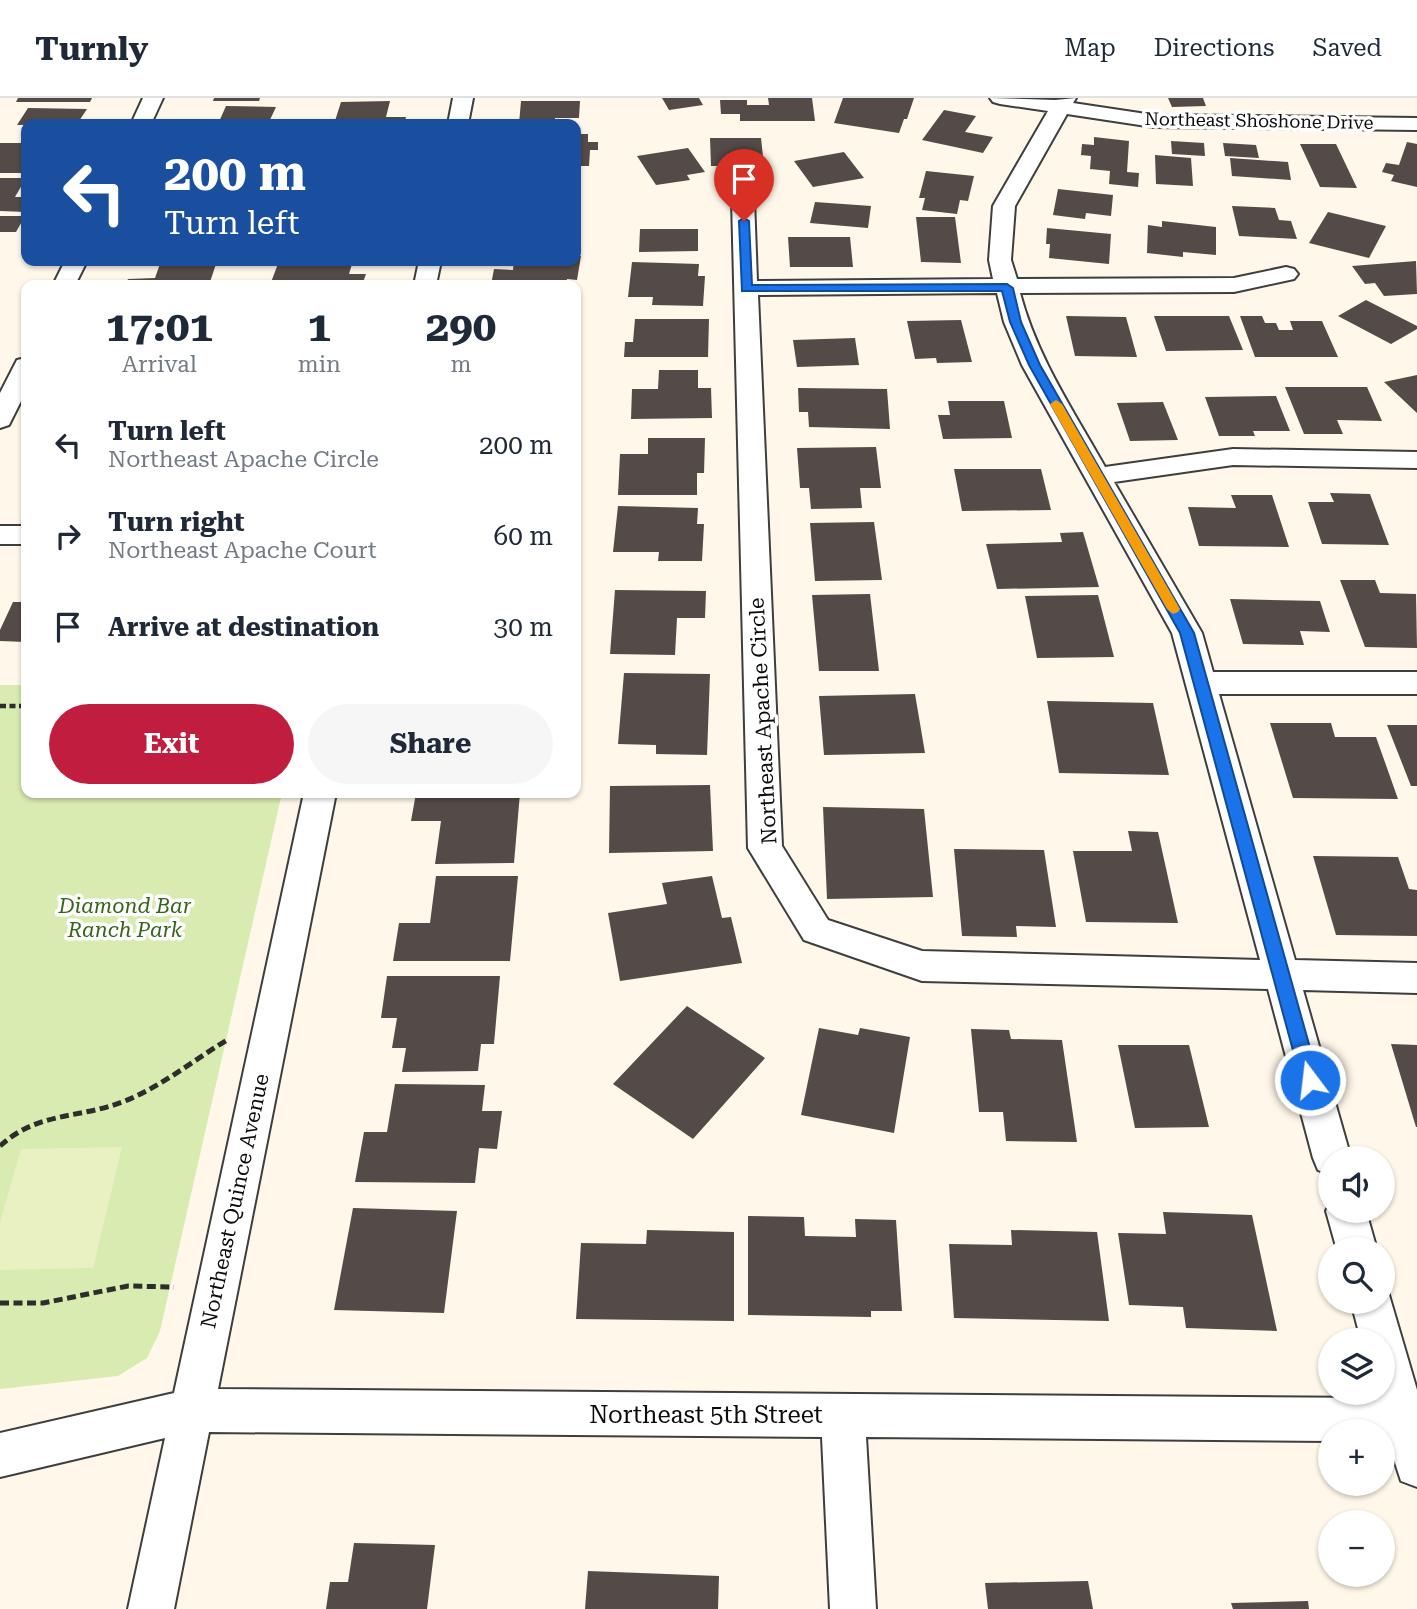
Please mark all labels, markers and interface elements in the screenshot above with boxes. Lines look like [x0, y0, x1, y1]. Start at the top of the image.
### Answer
text: Turnly [35, 29, 149, 68]
text: Map [1064, 34, 1116, 62]
text: Directions [1154, 34, 1274, 62]
text: Saved [1312, 34, 1382, 62]
street label: Northeast Shoshone Drive [1144, 108, 1374, 133]
text: 200 m [164, 145, 306, 202]
icon: left [49, 147, 140, 238]
pin [714, 149, 774, 221]
icon: arrive [725, 160, 763, 198]
text: Turn left [164, 204, 299, 242]
text: 17:01 [106, 302, 213, 351]
text: 1 [308, 302, 331, 351]
text: 290 [426, 302, 496, 351]
text: Arrival [122, 351, 197, 378]
text: min [298, 351, 341, 378]
text: m [450, 351, 471, 378]
text: Turn left [108, 416, 226, 446]
icon: left [49, 426, 87, 464]
text: 200 m [479, 430, 553, 460]
text: Northeast Apache Circle [108, 446, 379, 473]
text: Turn right [108, 507, 244, 537]
icon: right [49, 517, 87, 555]
text: 60 m [494, 521, 553, 551]
text: Northeast Apache Court [108, 537, 376, 564]
street label: Northeast Apache Circle [745, 597, 781, 845]
icon: arrive [49, 608, 87, 646]
text: Arrive at destination [108, 612, 379, 642]
text: 30 m [494, 612, 553, 642]
button: Exit [49, 704, 294, 784]
button: Share [308, 704, 553, 784]
park label: Diamond Bar Ranch Park [57, 894, 192, 942]
position arrow [1273, 1043, 1347, 1117]
street label: Northeast Quince Avenue [196, 1072, 274, 1330]
map controls [1318, 1146, 1395, 1587]
button: sound [1318, 1146, 1395, 1223]
button: search [1318, 1237, 1395, 1314]
button: layers [1318, 1328, 1395, 1405]
street label: Northeast 5th Street [589, 1401, 823, 1429]
button: + [1318, 1419, 1395, 1496]
button: − [1318, 1510, 1395, 1587]

